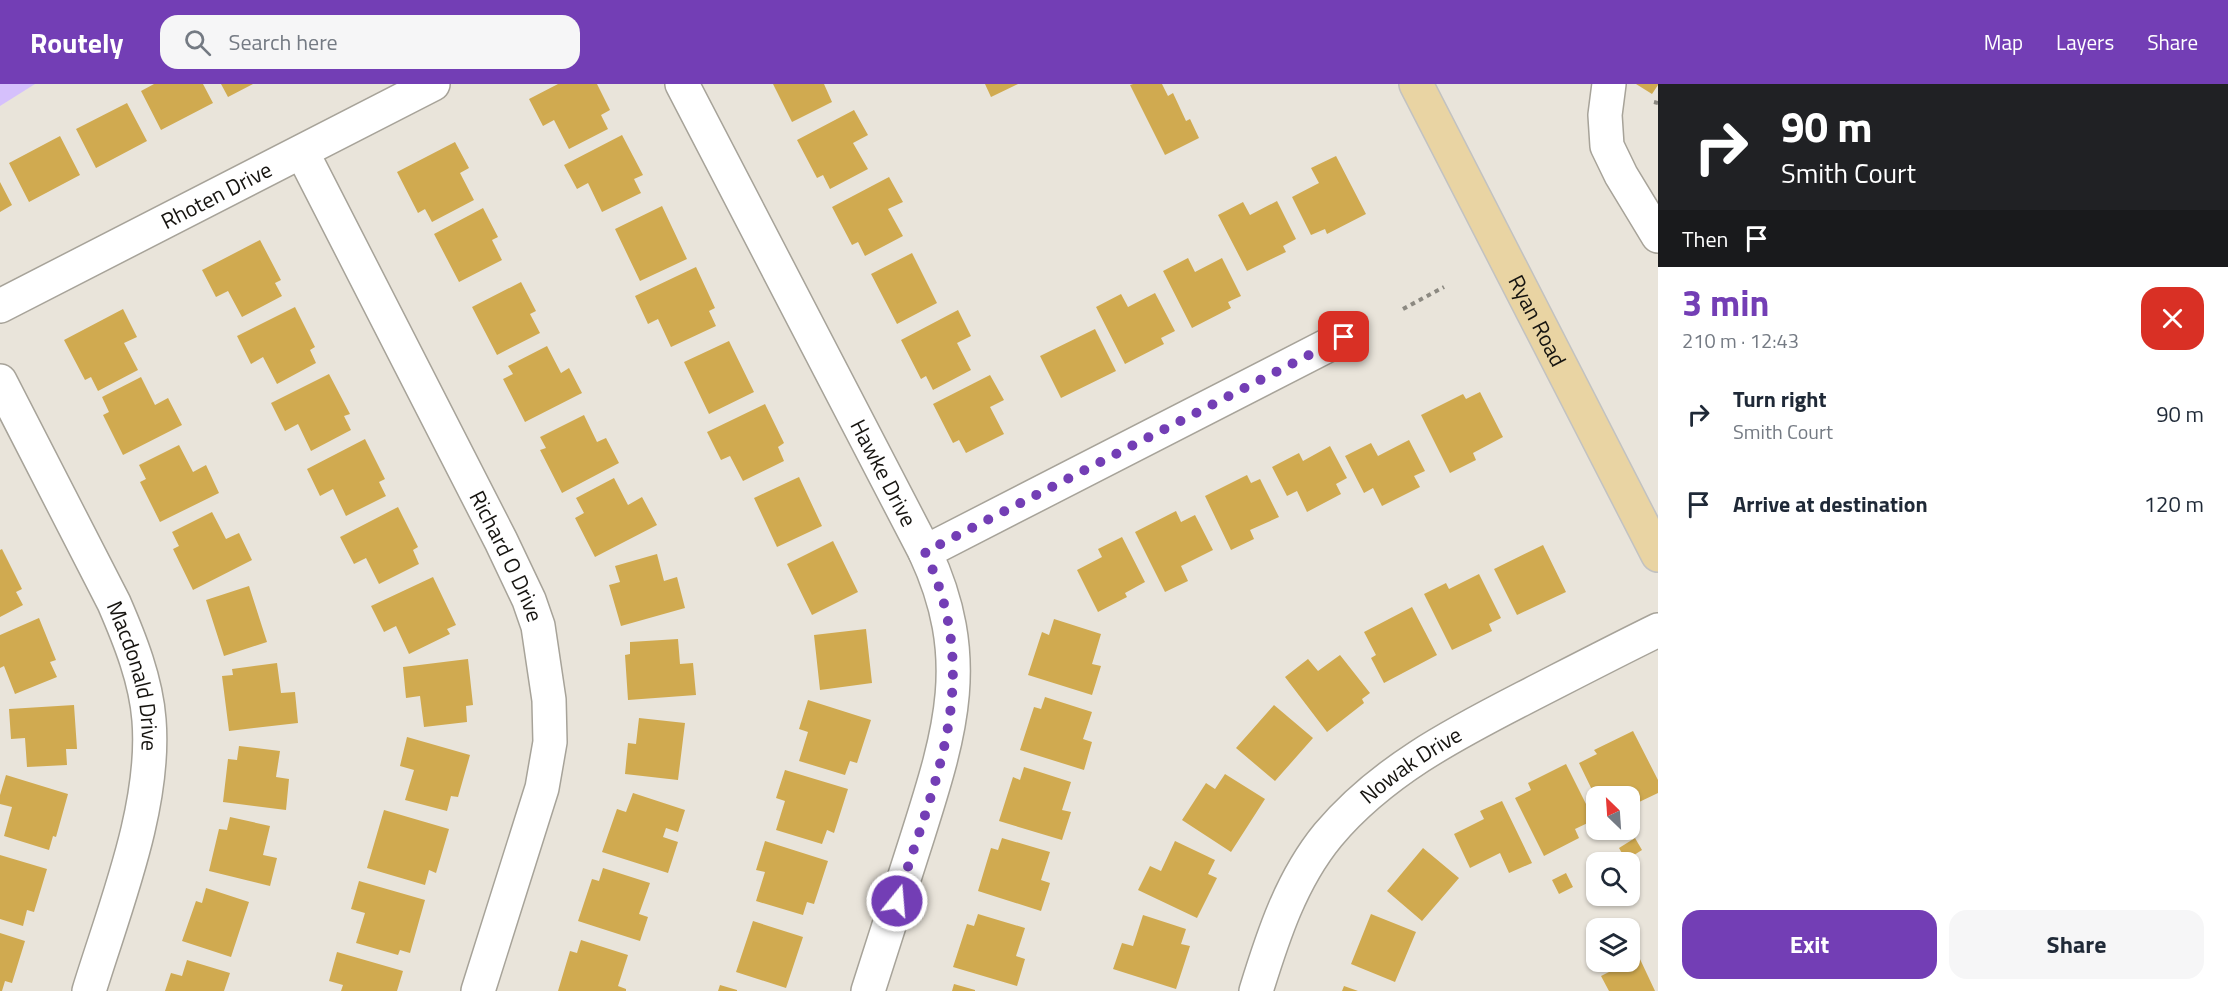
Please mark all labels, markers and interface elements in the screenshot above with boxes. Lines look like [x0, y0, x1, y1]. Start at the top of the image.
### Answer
search box [160, 15, 580, 69]
text: Routely [30, 21, 124, 64]
text: Search here [229, 25, 338, 59]
icon: search [181, 26, 214, 59]
text: Map [1984, 26, 2023, 58]
text: Layers [2056, 26, 2114, 58]
text: Share [2147, 26, 2198, 58]
text: 90 m [1781, 94, 1873, 158]
icon: right [1682, 108, 1760, 186]
street label: Rhoten Drive [155, 152, 278, 238]
text: Smith Court [1781, 152, 1916, 193]
text: Then [1682, 222, 1728, 256]
icon: arrive [1740, 222, 1773, 255]
street label: Ryan Road [1500, 269, 1575, 373]
text: 3 min [1682, 275, 1769, 330]
button: close [2141, 287, 2204, 350]
pin [1318, 311, 1369, 362]
icon: arrive [1327, 320, 1360, 353]
text: 210 m · 12:43 [1682, 325, 1799, 356]
text: Turn right [1733, 382, 1827, 416]
text: 90 m [2156, 397, 2204, 431]
icon: right [1682, 398, 1715, 431]
street label: Hawke Drive [842, 413, 926, 533]
text: Smith Court [1733, 416, 1833, 447]
street label: Richard O Drive [461, 484, 552, 626]
text: Arrive at destination [1733, 487, 1928, 521]
text: 120 m [2144, 487, 2204, 521]
icon: arrive [1682, 488, 1715, 521]
street label: Macdonald Drive [98, 595, 167, 751]
street label: Nowak Drive [1352, 717, 1468, 812]
north arrow [1586, 786, 1640, 840]
map controls [1586, 786, 1640, 972]
button: search [1586, 852, 1640, 906]
position arrow [865, 869, 929, 933]
button: Exit [1682, 910, 1937, 979]
button: Share [1949, 910, 2204, 979]
button: layers [1586, 918, 1640, 972]

